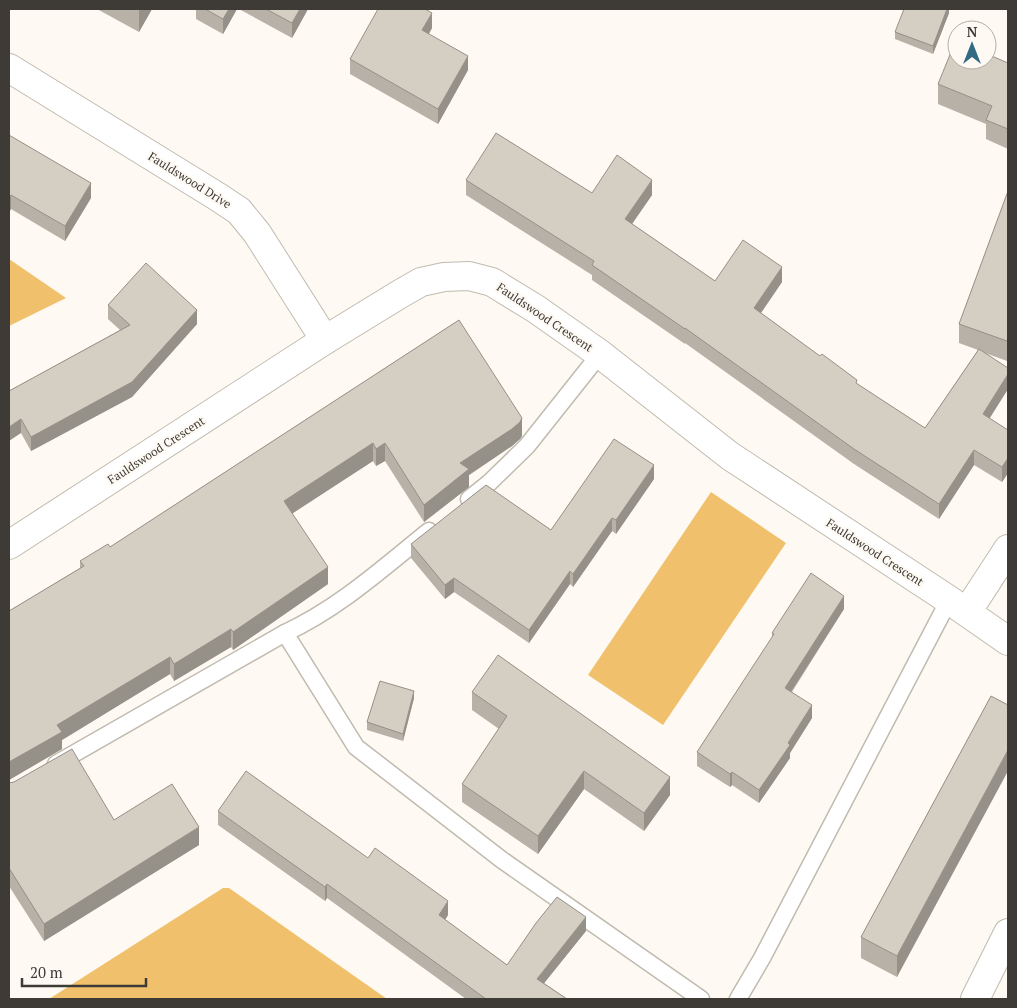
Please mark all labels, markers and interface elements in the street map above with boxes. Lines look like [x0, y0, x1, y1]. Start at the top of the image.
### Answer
north arrow [947, 20, 997, 70]
text: N [967, 22, 978, 41]
street label: Fauldswood Drive [146, 148, 234, 212]
street label: Fauldswood Crescent [494, 279, 596, 355]
street label: Fauldswood Crescent [105, 413, 208, 487]
street label: Fauldswood Crescent [824, 515, 927, 589]
scale bar [22, 956, 146, 988]
text: 20 m [30, 962, 63, 982]

